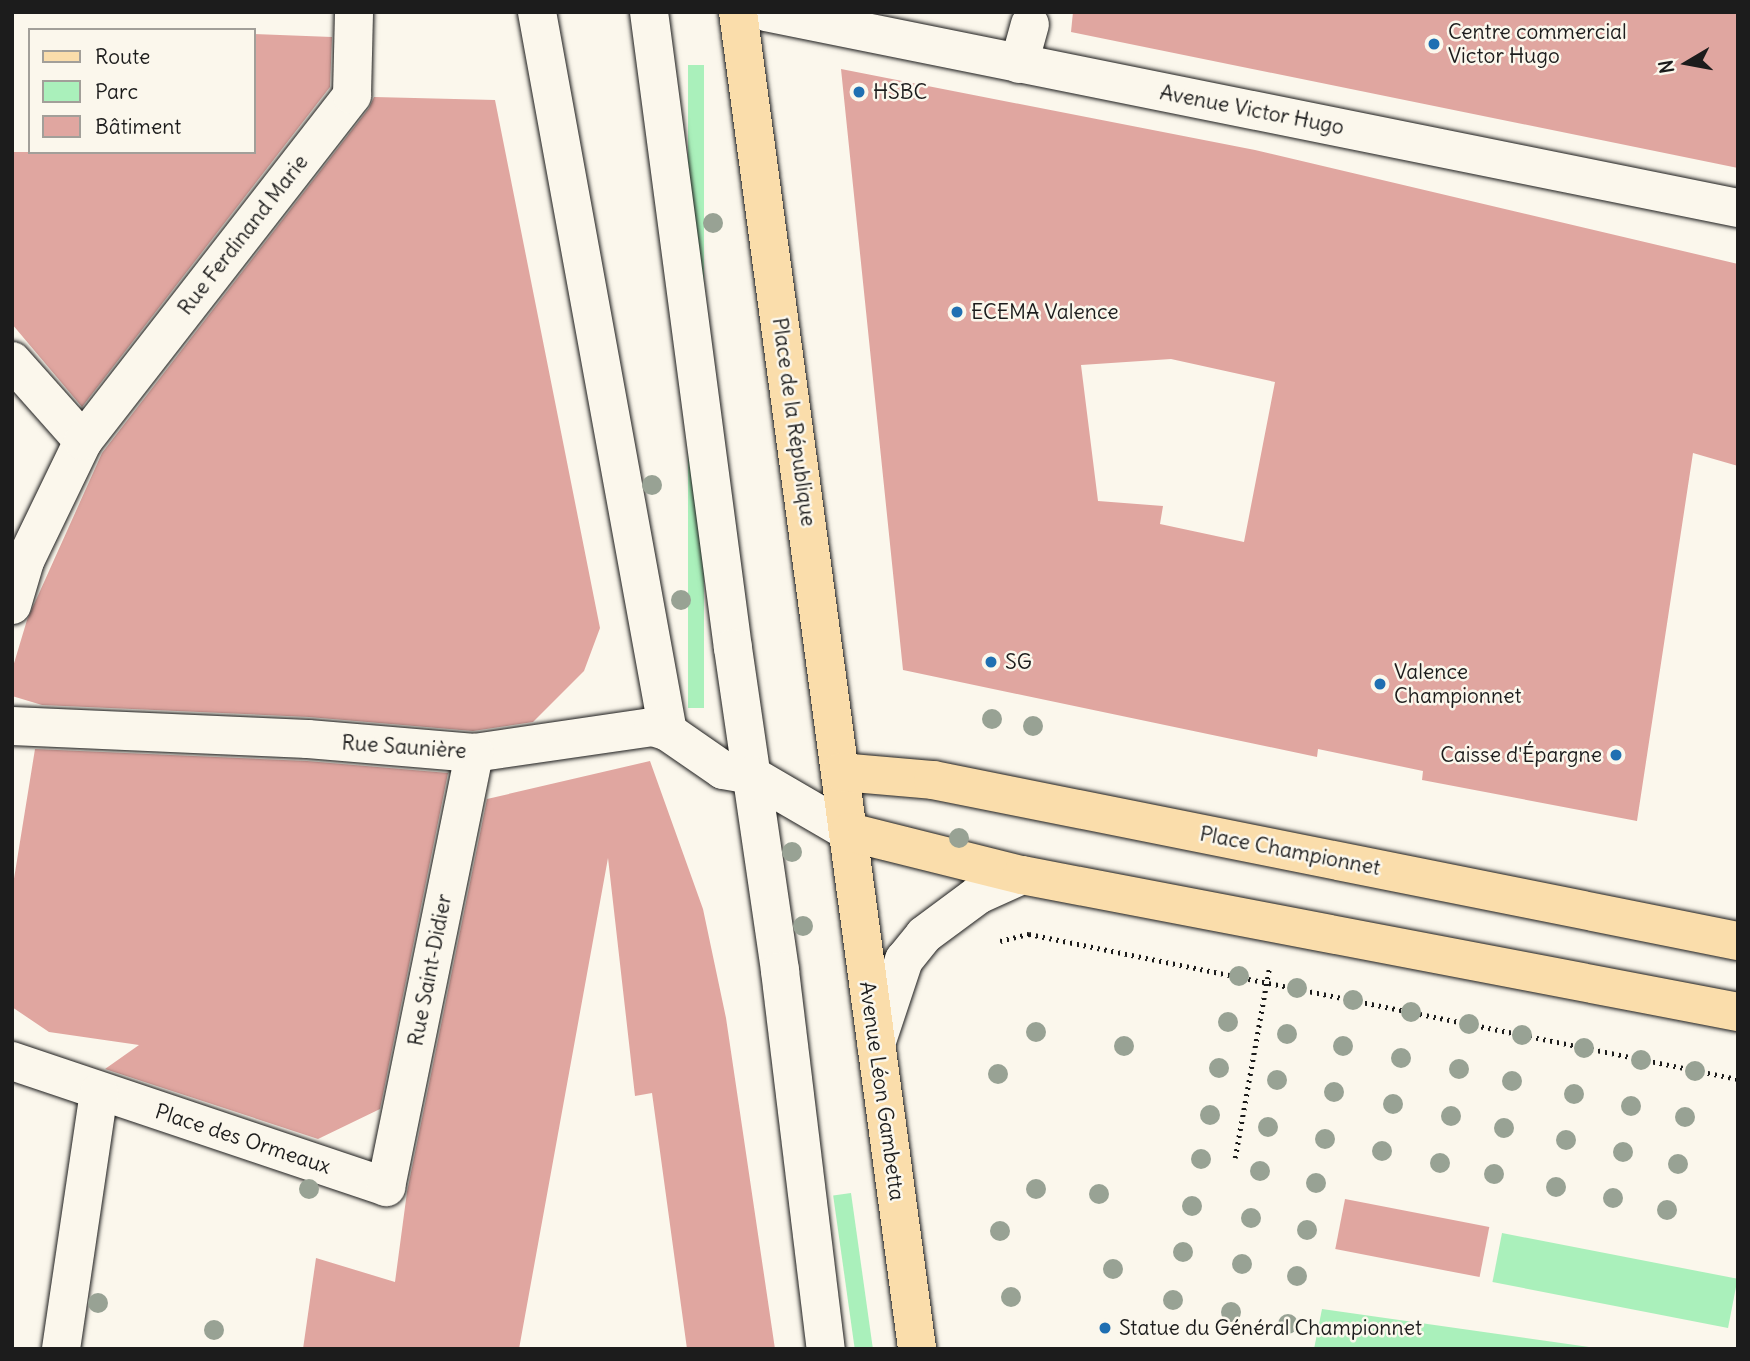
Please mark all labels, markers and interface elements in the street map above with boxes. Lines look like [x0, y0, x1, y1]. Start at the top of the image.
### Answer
place label: Centre commercial Victor Hugo [1448, 19, 1627, 69]
legend [28, 28, 256, 154]
north arrow [1652, 28, 1722, 98]
marker: Centre commercial Victor Hugo [1426, 36, 1442, 52]
text: Route [95, 43, 150, 70]
text: N [1653, 58, 1679, 75]
text: Parc [95, 78, 138, 105]
place label: HSBC [873, 79, 927, 105]
street label: Avenue Victor Hugo [1158, 80, 1346, 140]
marker: HSBC [851, 84, 867, 100]
text: Bâtiment [95, 113, 181, 140]
street label: Rue Ferdinand Marie [173, 150, 313, 320]
place label: ECEMA Valence [971, 299, 1119, 325]
marker: ECEMA Valence [949, 304, 965, 320]
street label: Place de la République [767, 316, 821, 528]
place label: SG [1005, 649, 1032, 675]
marker: SG [983, 654, 999, 670]
place label: Valence Championnet [1394, 659, 1522, 709]
marker: Valence Championnet [1372, 676, 1388, 692]
street label: Rue Saunière [341, 730, 467, 764]
place label: Caisse d'Épargne [1440, 742, 1602, 768]
marker: Caisse d'Épargne [1608, 747, 1624, 763]
street label: Place Championnet [1198, 821, 1382, 881]
street label: Rue Saint-Didier [403, 892, 457, 1048]
street label: Avenue Léon Gambetta [854, 980, 910, 1202]
street label: Place des Ormeaux [152, 1099, 334, 1179]
place label: Statue du Général Championnet [1119, 1315, 1422, 1341]
marker: Statue du Général Championnet [1097, 1320, 1113, 1336]

